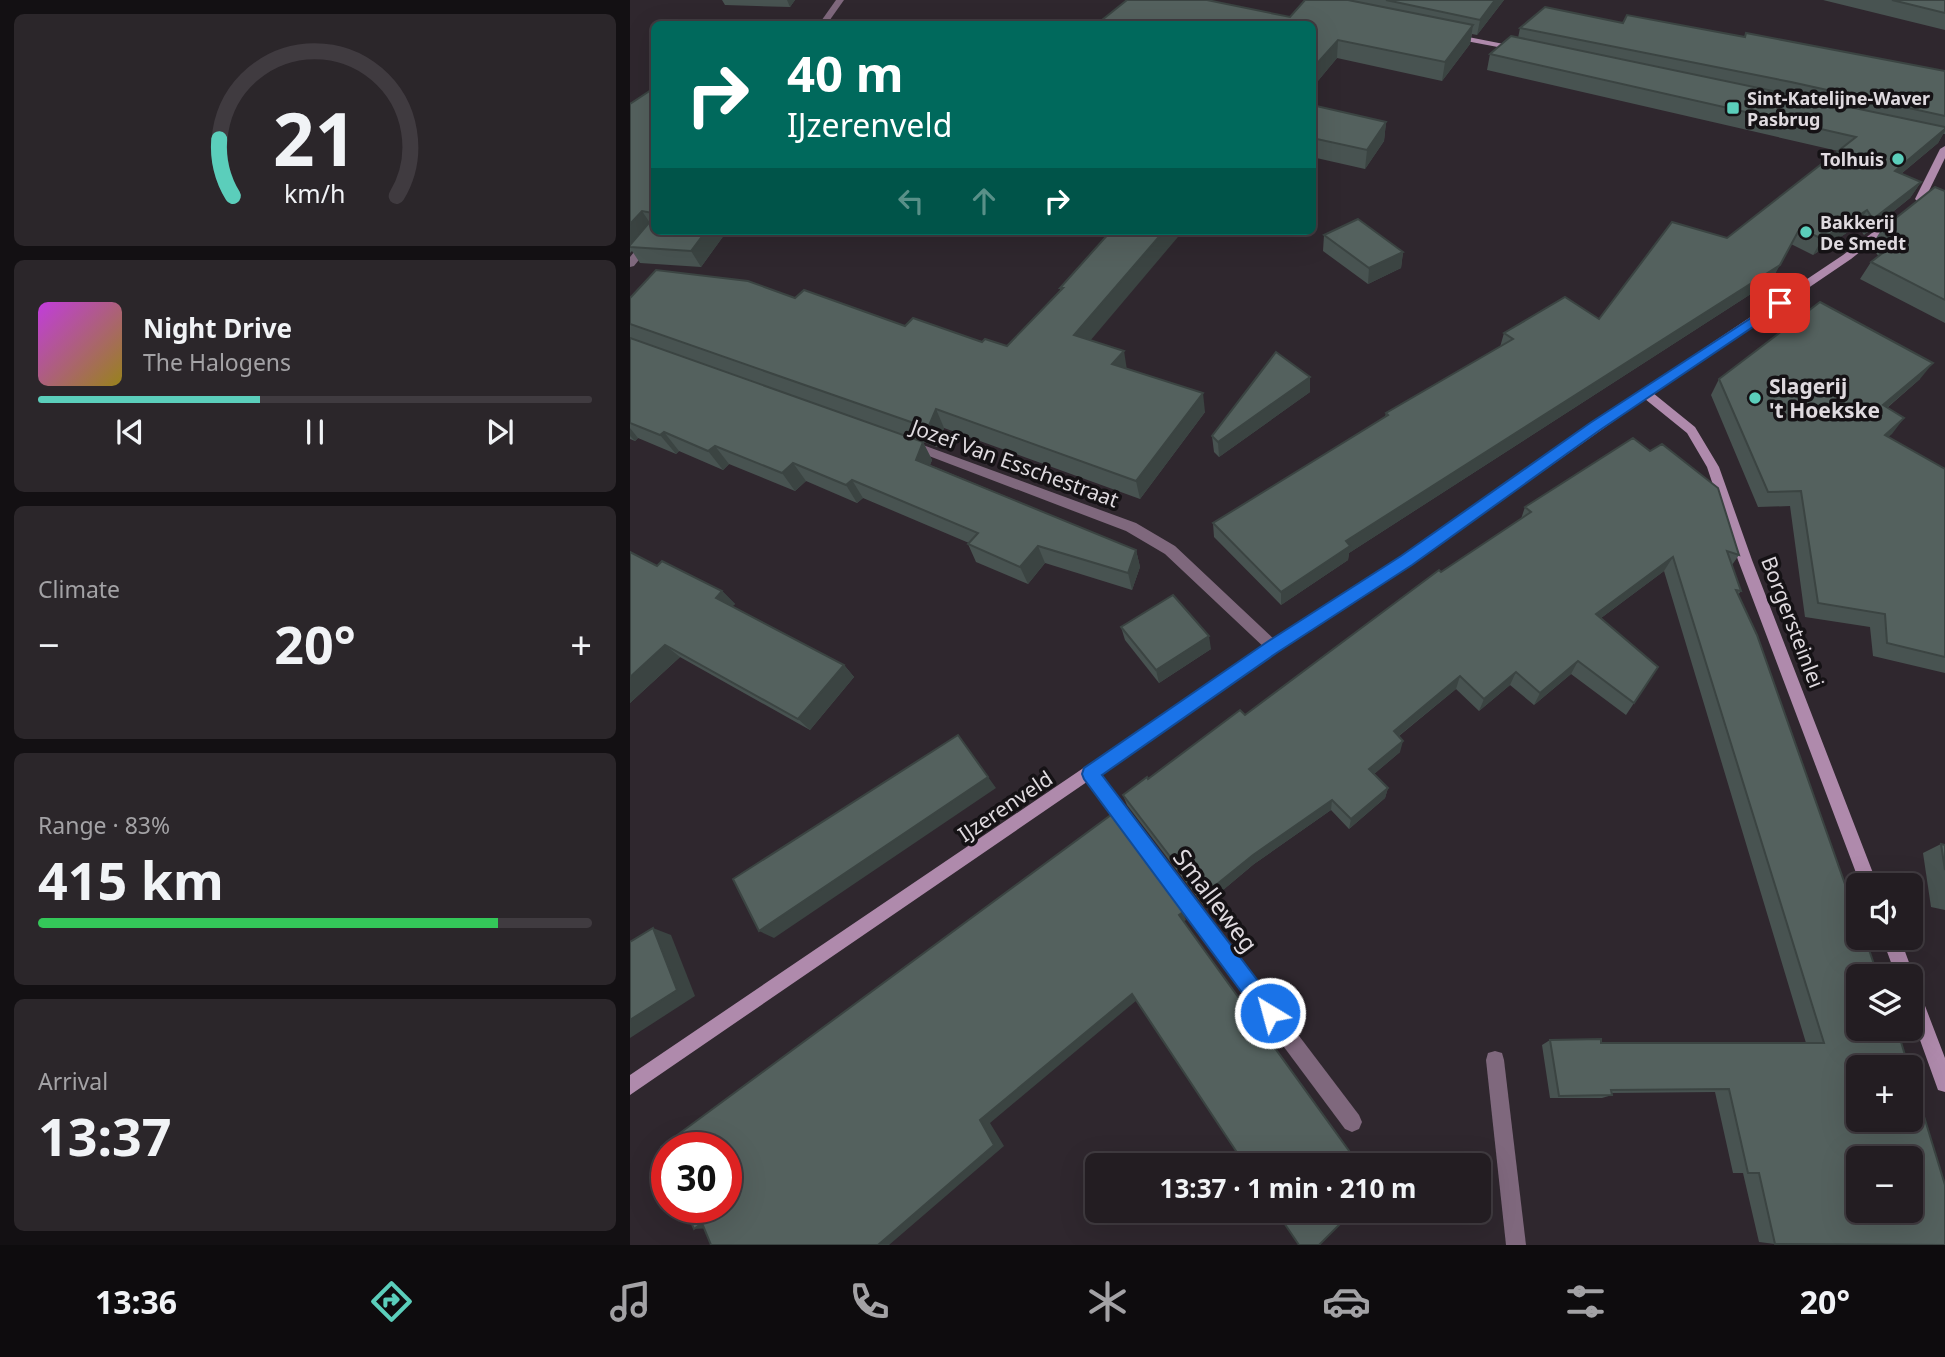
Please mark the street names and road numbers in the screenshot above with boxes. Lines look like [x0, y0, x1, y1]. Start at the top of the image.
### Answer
street label: Jozef Van Esschestraat [906, 412, 1123, 514]
street label: Borgersteinlei [1755, 552, 1831, 692]
street label: IJzerenveld [952, 764, 1058, 848]
street label: Smalleweg [1166, 841, 1266, 959]

